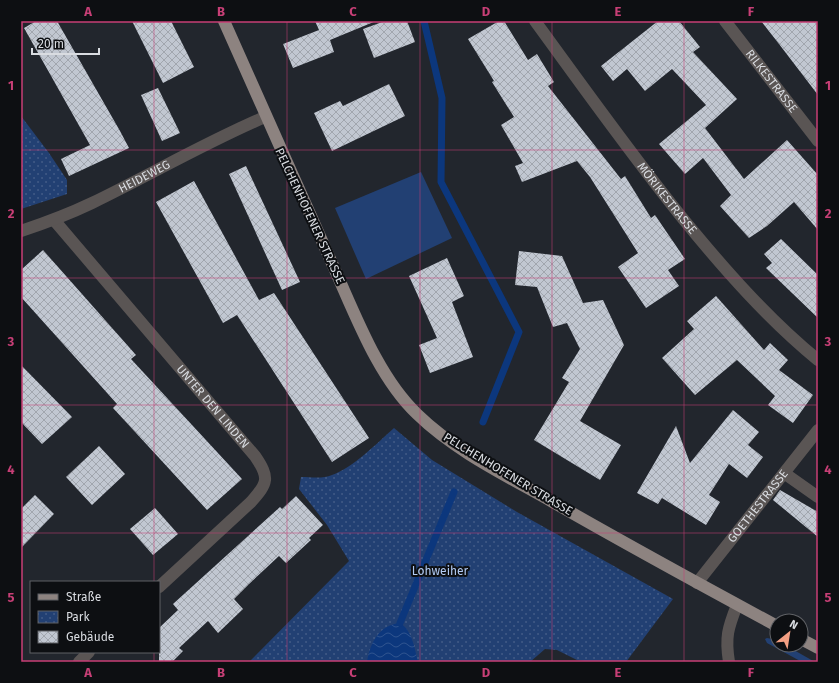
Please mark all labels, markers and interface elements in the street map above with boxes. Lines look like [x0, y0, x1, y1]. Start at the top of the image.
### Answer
text: A [83, 4, 92, 19]
text: B [217, 4, 225, 19]
text: C [349, 4, 357, 19]
text: D [482, 4, 491, 19]
text: E [615, 4, 622, 19]
text: F [748, 4, 755, 19]
scale bar [32, 30, 99, 56]
text: 20 m [38, 37, 64, 51]
street label: RILKESTRASSE [743, 47, 800, 115]
text: 1 [8, 78, 14, 93]
text: 1 [825, 78, 831, 93]
street label: PELCHENHOFENER STRASSE [272, 146, 348, 286]
street label: HEIDEWEG [116, 157, 172, 196]
street label: MÖRIKESTRASSE [634, 159, 700, 237]
text: 2 [8, 206, 15, 221]
text: 2 [825, 206, 832, 221]
text: 3 [7, 334, 15, 349]
text: 3 [824, 334, 832, 349]
street label: UNTER DEN LINDEN [174, 362, 252, 451]
street label: PELCHENHOFENER STRASSE [441, 430, 575, 518]
text: 4 [7, 462, 15, 477]
text: 4 [824, 462, 832, 477]
street label: GOETHESTRASSE [725, 467, 791, 545]
park label: Lohweiher [412, 564, 469, 578]
legend [30, 581, 160, 653]
text: 5 [8, 590, 15, 605]
text: Straße [66, 590, 101, 604]
text: 5 [825, 590, 832, 605]
text: Park [66, 610, 90, 624]
north arrow [769, 613, 809, 653]
text: N [787, 617, 800, 632]
text: Gebäude [66, 630, 114, 644]
text: A [83, 665, 92, 680]
text: B [217, 665, 225, 680]
text: C [349, 665, 357, 680]
text: D [482, 665, 491, 680]
text: E [615, 665, 622, 680]
text: F [748, 665, 755, 680]

